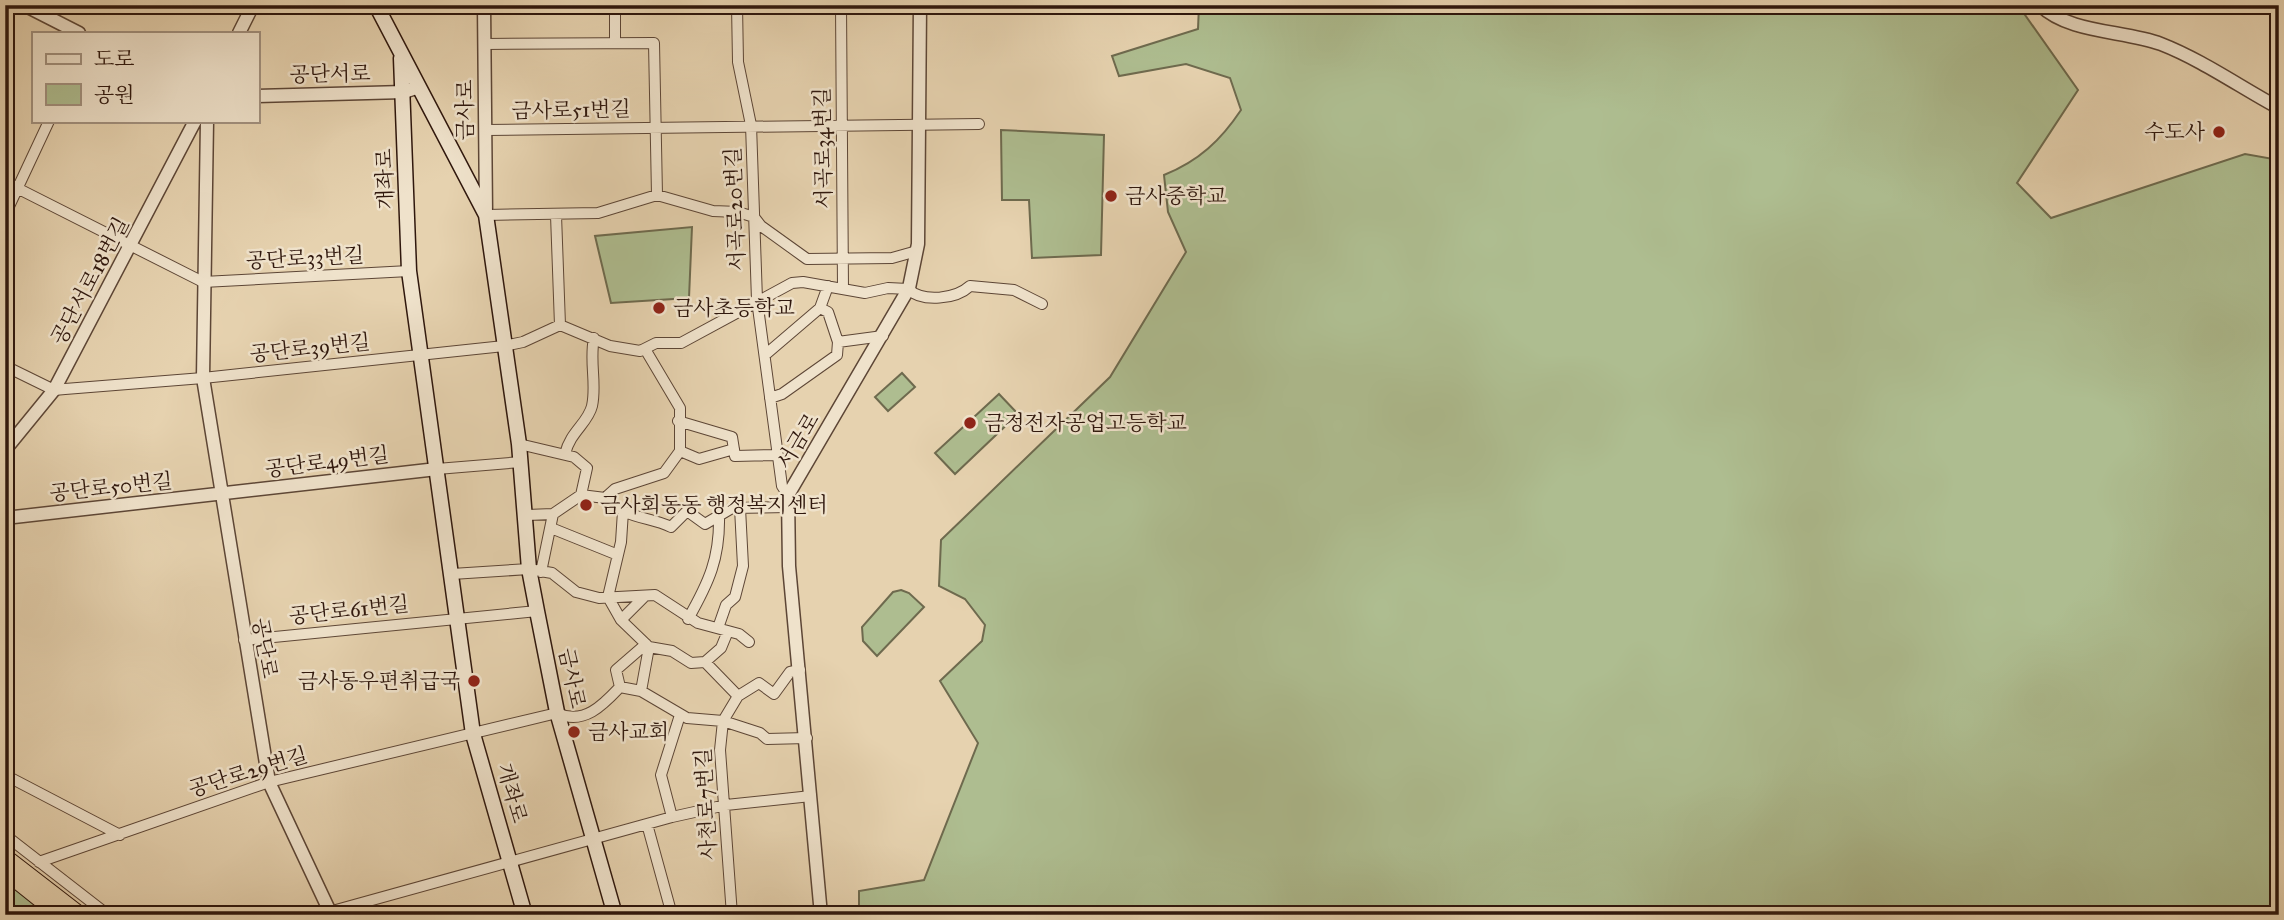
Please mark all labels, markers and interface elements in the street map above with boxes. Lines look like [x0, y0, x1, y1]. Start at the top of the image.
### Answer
legend [32, 32, 259, 122]
text: 도로 [94, 46, 135, 72]
street label: 공단서로 [289, 60, 371, 88]
street label: 금사로 [452, 80, 478, 140]
text: 공원 [94, 82, 135, 108]
street label: 서곡로34번길 [809, 87, 837, 209]
street label: 금사로51번길 [511, 96, 631, 124]
place label: 수도사 [2144, 119, 2206, 145]
marker: 수도사 [2211, 124, 2227, 140]
street label: 서곡로20번길 [720, 147, 750, 271]
street label: 개좌로 [371, 148, 399, 210]
place label: 금사중학교 [1125, 183, 1226, 209]
marker: 금사중학교 [1103, 188, 1119, 204]
street label: 공단서로18번길 [45, 213, 135, 349]
street label: 공단로33번길 [245, 242, 365, 274]
place label: 금사초등학교 [673, 295, 795, 321]
marker: 금사초등학교 [651, 300, 667, 316]
street label: 공단로39번길 [248, 329, 372, 367]
street label: 서금로 [771, 408, 825, 474]
place label: 금정전자공업고등학교 [984, 410, 1187, 436]
marker: 금정전자공업고등학교 [962, 415, 978, 431]
street label: 공단로49번길 [264, 442, 390, 482]
street label: 공단로50번길 [48, 468, 174, 506]
place label: 금사회동동 행정복지센터 [600, 492, 828, 518]
marker: 금사회동동 행정복지센터 [578, 497, 594, 513]
street label: 공단로61번길 [288, 591, 410, 629]
street label: 공단로 [247, 616, 283, 680]
street label: 금사로 [553, 646, 591, 710]
place label: 금사동우편취급국 [298, 668, 460, 694]
marker: 금사동우편취급국 [466, 673, 482, 689]
place label: 금사교회 [588, 719, 669, 745]
marker: 금사교회 [566, 724, 582, 740]
street label: 공단로29번길 [185, 742, 311, 802]
street label: 사천로7번길 [690, 747, 722, 861]
street label: 개좌로 [491, 760, 533, 826]

